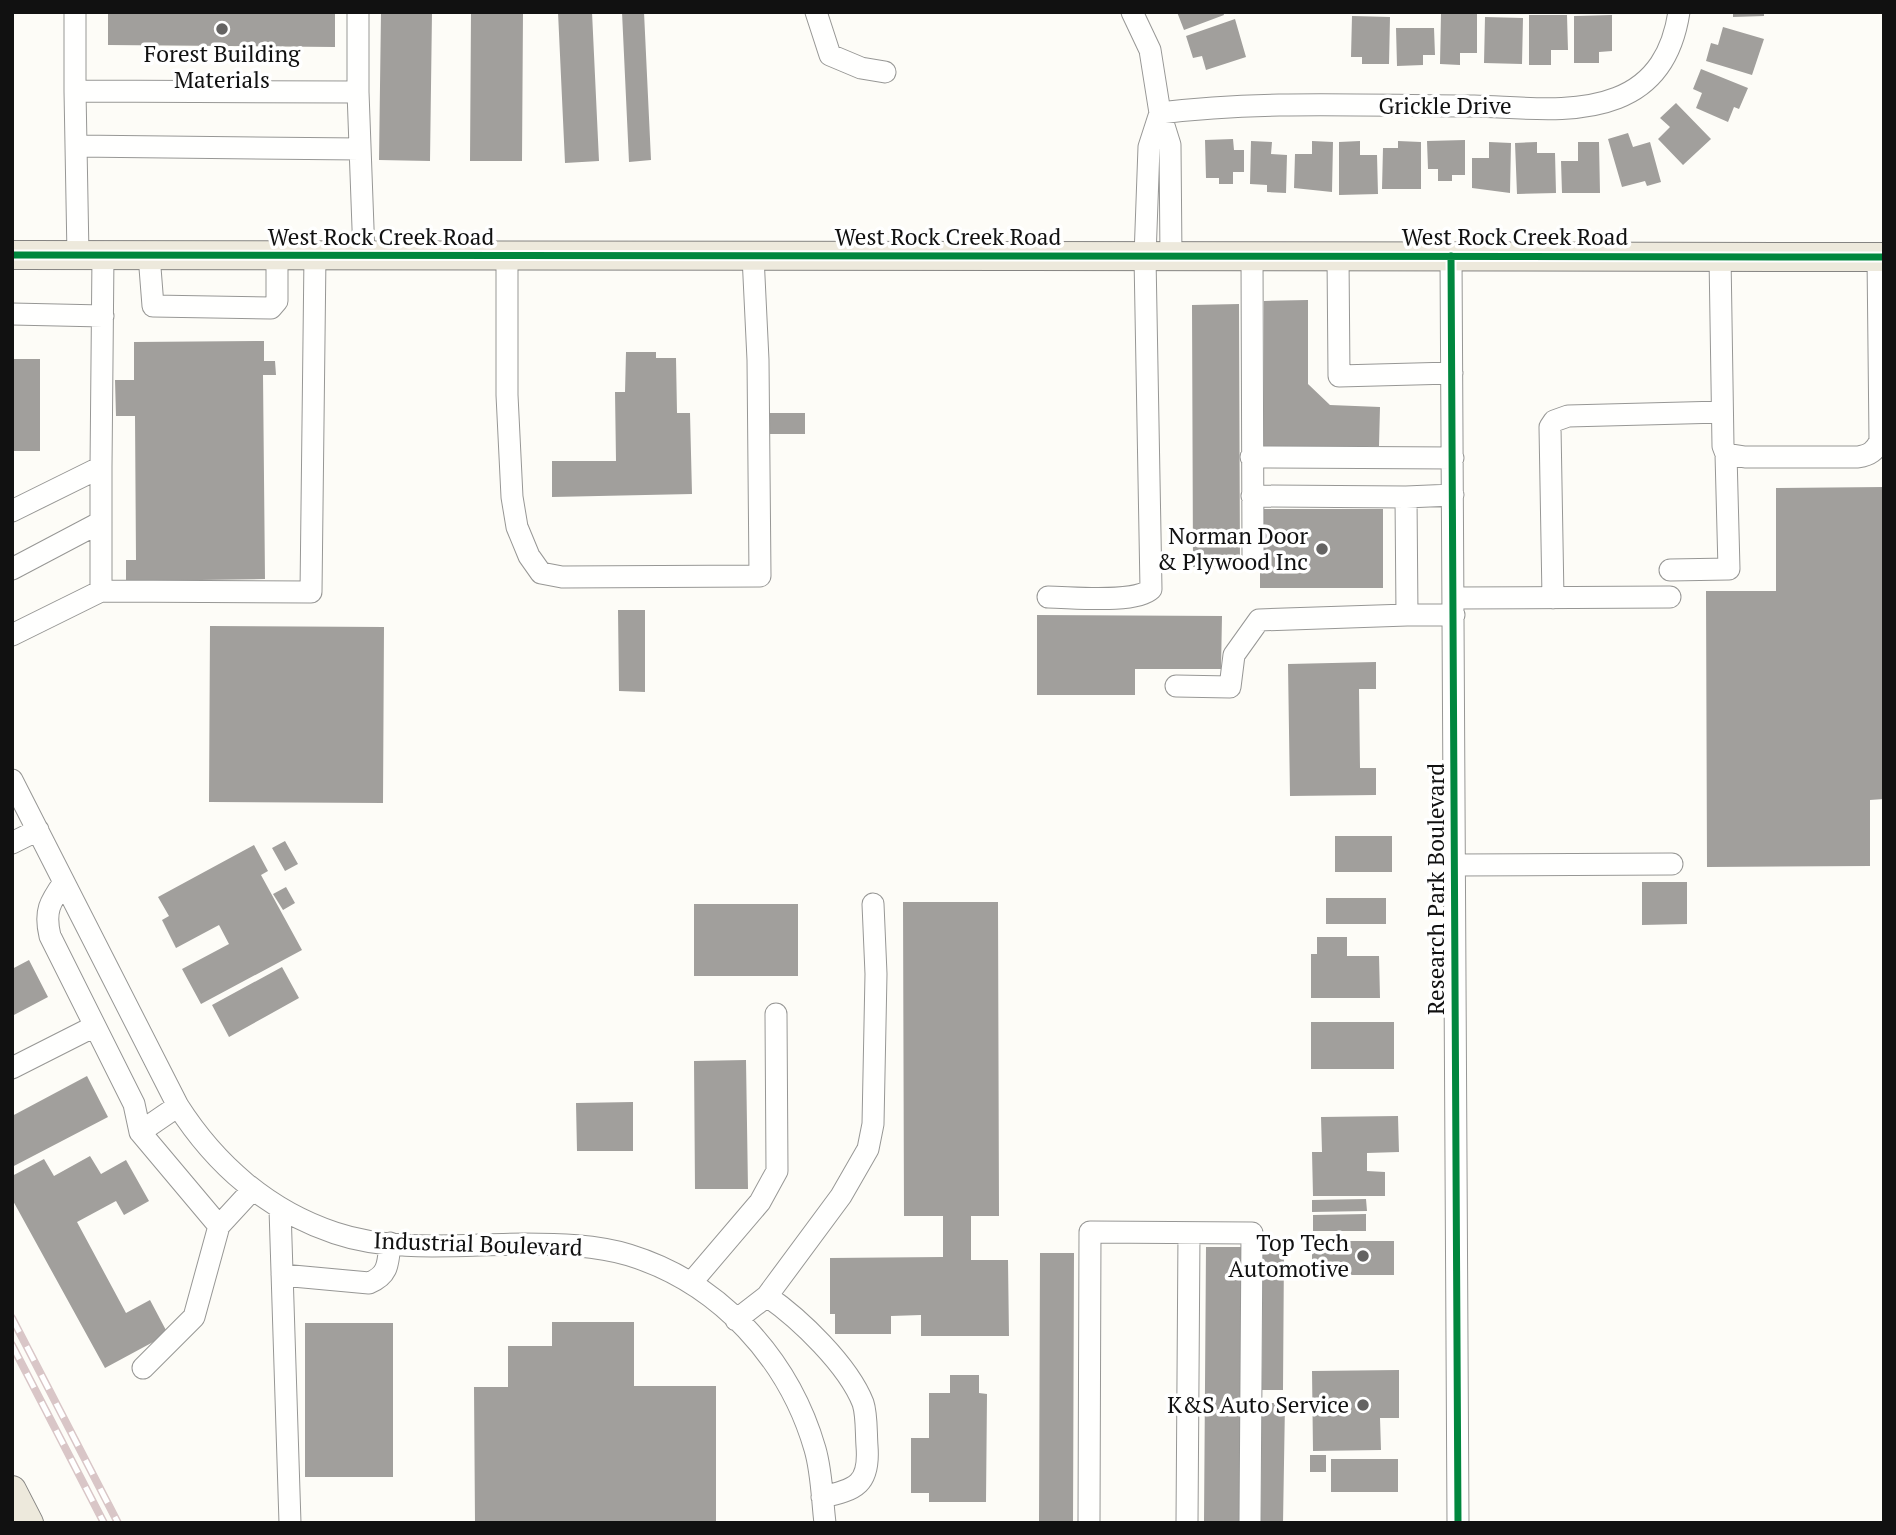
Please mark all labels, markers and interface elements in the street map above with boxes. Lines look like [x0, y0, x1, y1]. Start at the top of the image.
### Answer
marker: Forest Building Materials [214, 21, 230, 37]
place label: Forest Building Materials [144, 38, 301, 95]
street label: Grickle Drive [1378, 90, 1512, 121]
street label: West Rock Creek Road [268, 221, 494, 252]
street label: West Rock Creek Road [835, 221, 1061, 252]
street label: West Rock Creek Road [1402, 221, 1628, 252]
place label: Norman Door & Plywood Inc [1157, 520, 1308, 577]
marker: Norman Door & Plywood Inc [1314, 541, 1330, 557]
street label: Research Park Boulevard [1420, 763, 1451, 1015]
street label: Industrial Boulevard [373, 1224, 583, 1263]
place label: Top Tech Automotive [1228, 1227, 1349, 1284]
marker: Top Tech Automotive [1355, 1248, 1371, 1264]
place label: K&S Auto Service [1167, 1389, 1349, 1420]
marker: K&S Auto Service [1355, 1397, 1371, 1413]

